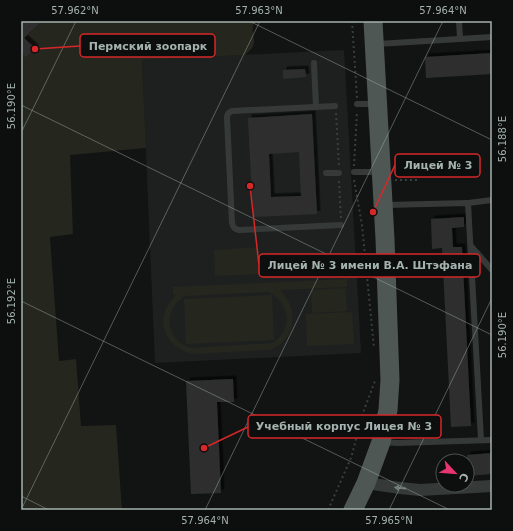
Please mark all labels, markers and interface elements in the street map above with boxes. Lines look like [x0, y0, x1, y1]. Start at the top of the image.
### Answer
text: 57.962°N [51, 5, 99, 16]
text: 57.963°N [235, 5, 283, 16]
text: 57.964°N [419, 5, 467, 16]
callout: Пермский зоопарк [80, 34, 215, 57]
text: Пермский зоопарк [89, 40, 208, 53]
text: 56.190°E [6, 83, 17, 129]
text: 56.188°E [497, 116, 508, 162]
callout: Лицей № 3 [395, 154, 480, 177]
text: Лицей № 3 [404, 159, 472, 172]
callout: Лицей № 3 имени В.А. Штэфана [259, 254, 480, 277]
text: Лицей № 3 имени В.А. Штэфана [268, 259, 472, 272]
text: 56.192°E [6, 278, 17, 324]
text: 56.190°E [497, 312, 508, 358]
callout: Учебный корпус Лицея № 3 [248, 415, 441, 438]
text: Учебный корпус Лицея № 3 [256, 420, 432, 433]
north arrow [435, 453, 475, 493]
text: С [456, 471, 471, 484]
one-way arrow [393, 484, 406, 491]
text: 57.964°N [181, 515, 229, 526]
text: 57.965°N [365, 515, 413, 526]

